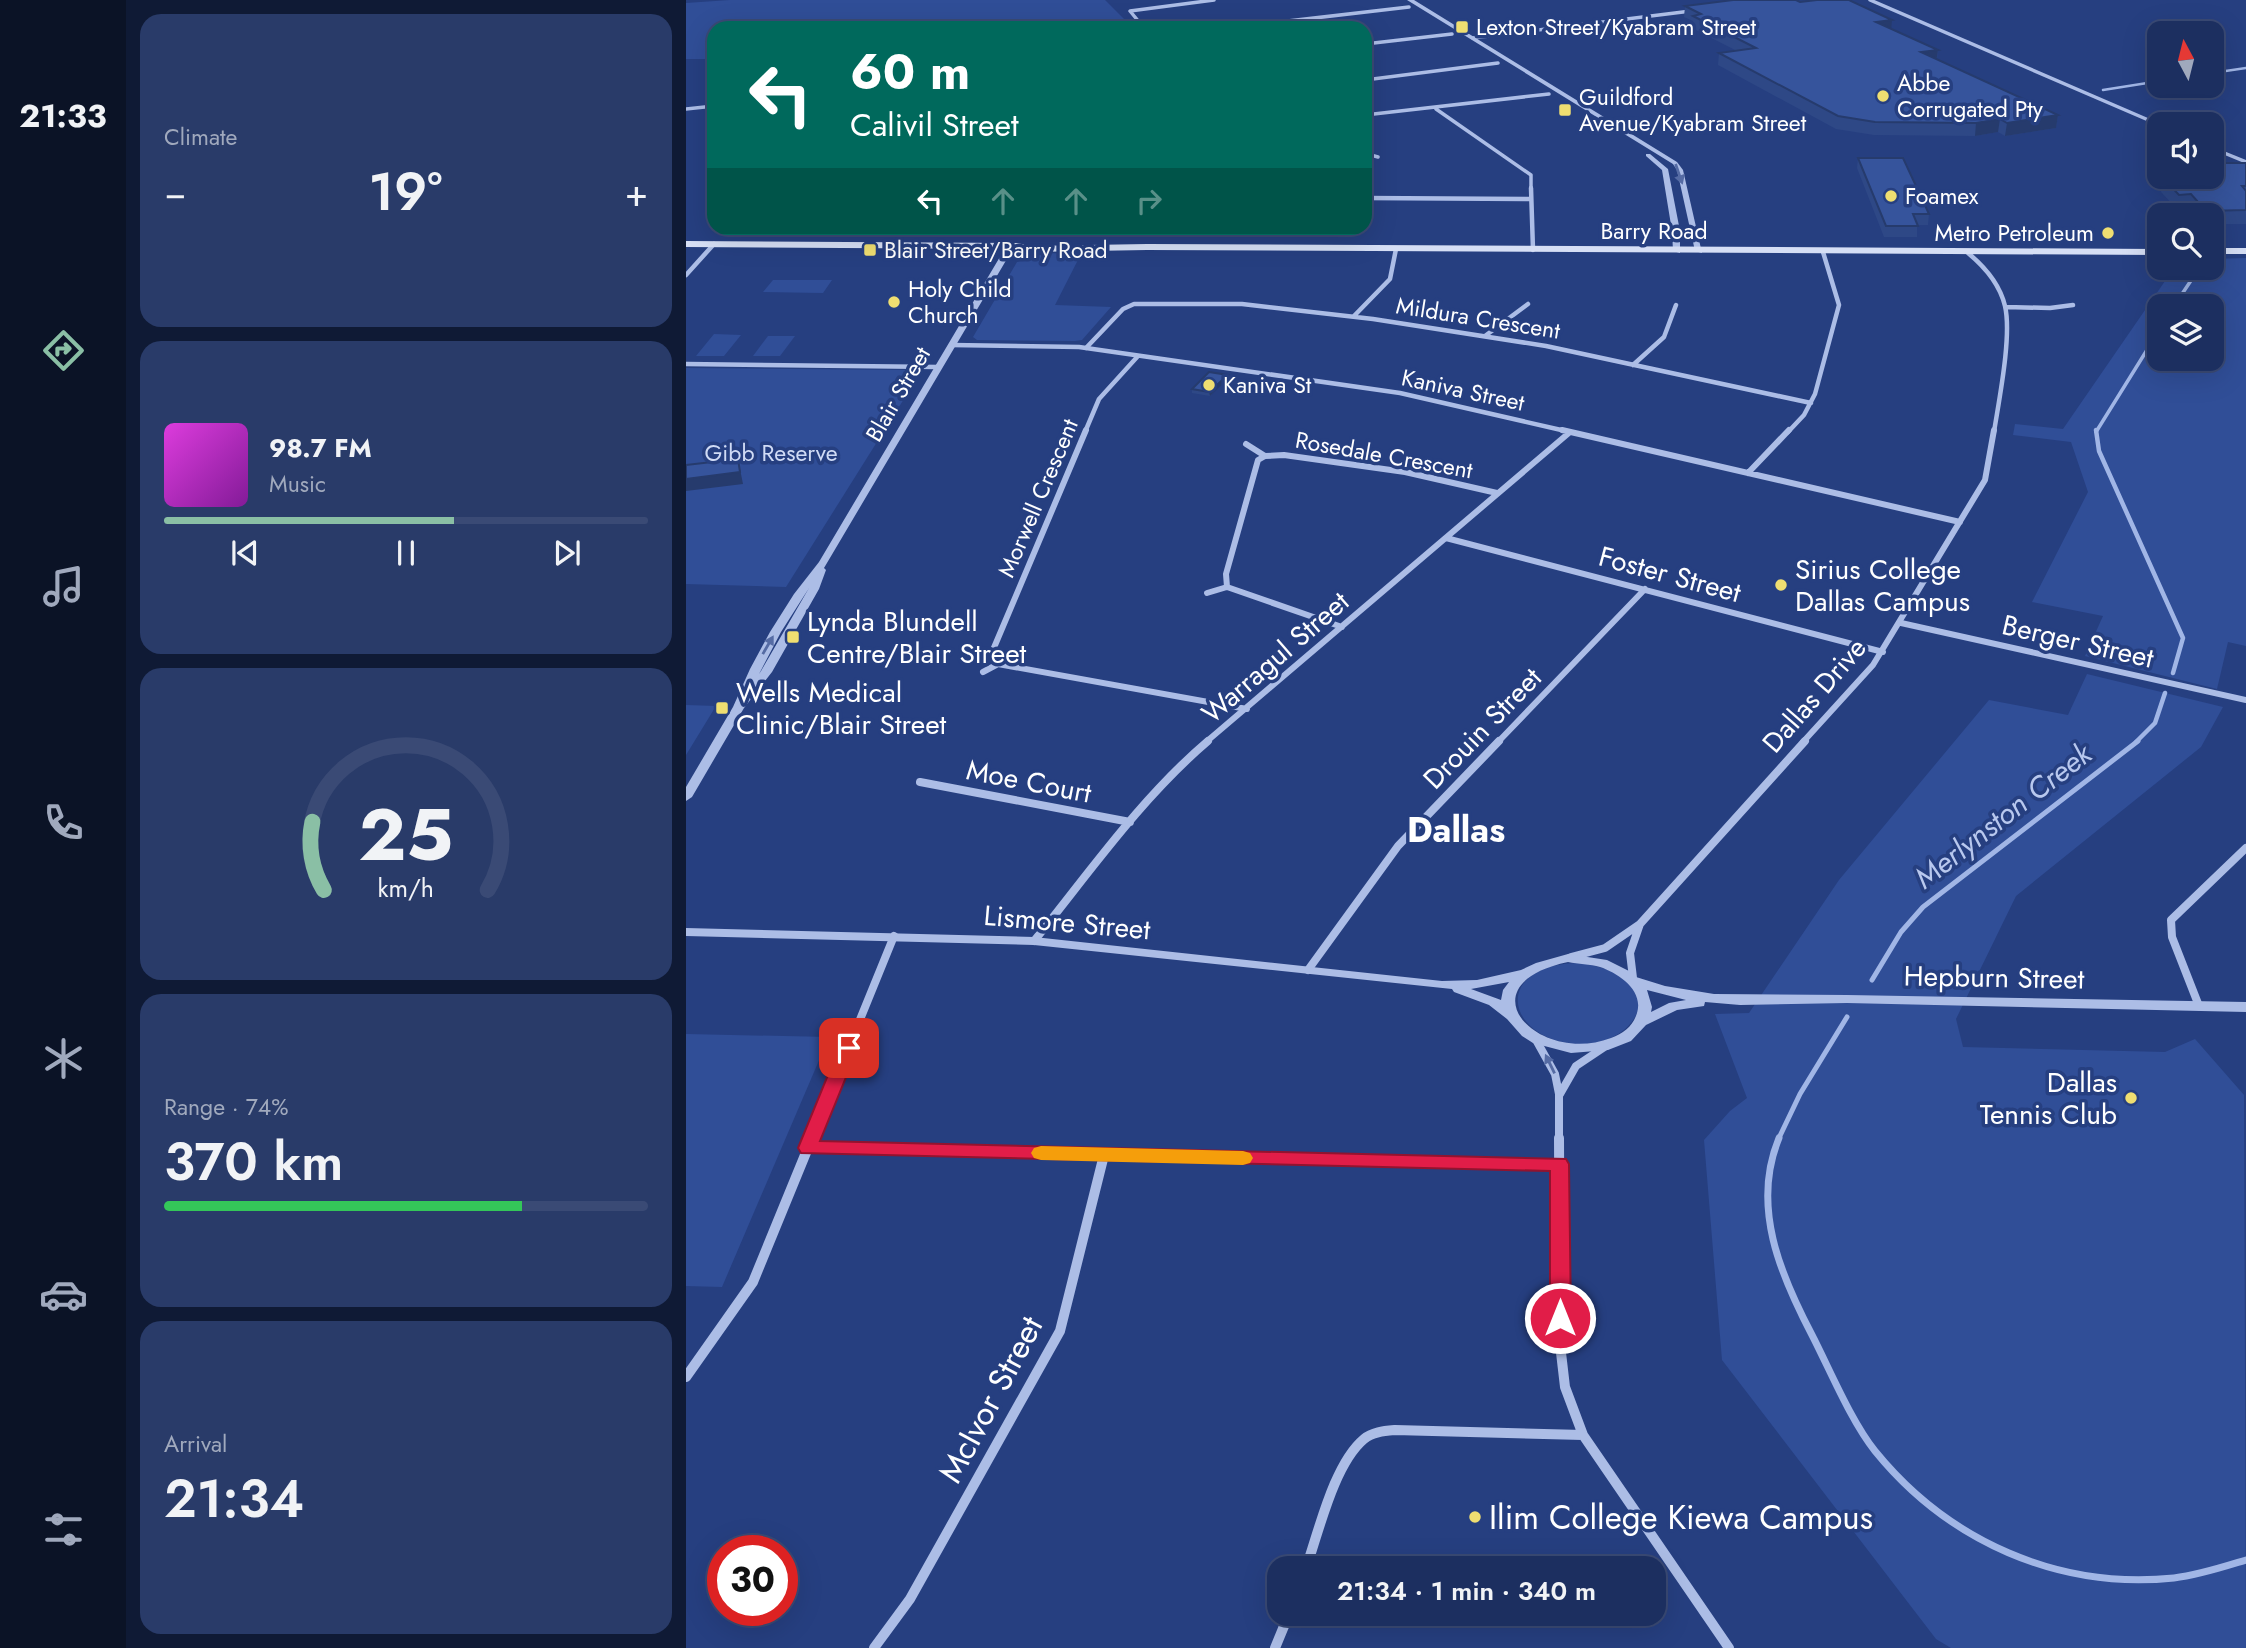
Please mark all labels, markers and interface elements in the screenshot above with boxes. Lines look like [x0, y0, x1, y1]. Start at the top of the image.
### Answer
place label: Lexton Street/Kyabram Street [1476, 10, 1757, 44]
marker: Lexton Street/Kyabram Street [1454, 19, 1470, 35]
north arrow [2147, 21, 2224, 98]
map controls [2147, 21, 2224, 371]
text: 60 m [850, 37, 970, 107]
icon: left [735, 49, 826, 140]
place label: Abbe Corrugated Pty [1897, 66, 2044, 126]
place label: Guildford Avenue/Kyabram Street [1579, 80, 1807, 140]
marker: Abbe Corrugated Pty [1875, 88, 1891, 104]
text: 21:33 [19, 93, 107, 139]
text: Calivil Street [850, 102, 1019, 148]
marker: Guildford Avenue/Kyabram Street [1557, 102, 1573, 118]
button: sound [2147, 112, 2224, 189]
text: Climate [164, 120, 237, 154]
text: 19° [369, 154, 443, 230]
one-way arrow [1674, 164, 1685, 185]
text: − [164, 165, 186, 220]
text: + [625, 165, 648, 220]
place label: Foamex [1905, 179, 1979, 213]
icon: left [911, 182, 949, 220]
icon: ahead [984, 182, 1022, 220]
icon: ahead [1057, 182, 1095, 220]
icon: right [1130, 182, 1168, 220]
marker: Foamex [1883, 188, 1899, 204]
button: search [2147, 203, 2224, 280]
street label: Barry Road [1601, 214, 1708, 248]
place label: Metro Petroleum [1934, 216, 2094, 250]
marker: Metro Petroleum [2100, 225, 2116, 241]
place label: Blair Street/Barry Road [884, 233, 1108, 267]
marker: Blair Street/Barry Road [862, 242, 878, 258]
place label: Holy Child Church [908, 272, 1012, 332]
street label: Mildura Crescent [1393, 288, 1563, 348]
marker: Holy Child Church [886, 294, 902, 310]
button: layers [2147, 294, 2224, 371]
icon: directions [39, 326, 88, 375]
street label: Blair Street [857, 340, 939, 448]
street label: Kaniva Street [1398, 360, 1528, 420]
place label: Kaniva St [1223, 368, 1312, 402]
marker: Kaniva St [1201, 377, 1217, 393]
street label: Morwell Crescent [989, 413, 1087, 583]
street label: Rosedale Crescent [1293, 423, 1476, 487]
text: 98.7 FM [269, 429, 372, 467]
park label: Gibb Reserve [705, 436, 838, 470]
text: Music [269, 467, 326, 501]
icon: previous [226, 534, 264, 572]
icon: pause [387, 534, 425, 572]
icon: next [548, 534, 586, 572]
street label: Foster Street [1594, 536, 1746, 613]
place label: Sirius College Dallas Campus [1795, 549, 1970, 622]
icon: music [39, 562, 88, 611]
marker: Sirius College Dallas Campus [1773, 577, 1789, 593]
street label: Warragul Street [1193, 582, 1358, 733]
place label: Lynda Blundell Centre/Blair Street [807, 601, 1027, 674]
street label: Berger Street [1998, 604, 2158, 679]
marker: Lynda Blundell Centre/Blair Street [785, 629, 801, 645]
street label: Dallas Drive [1753, 629, 1876, 762]
one-way arrow [762, 636, 774, 655]
street label: Drouin Street [1414, 658, 1551, 798]
place label: Wells Medical Clinic/Blair Street [736, 672, 947, 745]
marker: Wells Medical Clinic/Blair Street [714, 700, 730, 716]
water label: Merlynston Creek [1905, 732, 2101, 899]
street label: Moe Court [963, 749, 1095, 814]
text: 25 [359, 782, 453, 887]
icon: phone [39, 798, 88, 847]
district label: Dallas [1407, 805, 1505, 855]
text: km/h [378, 870, 434, 906]
street label: Lismore Street [982, 895, 1152, 950]
street label: Hepburn Street [1903, 955, 2085, 1000]
pin [819, 1018, 879, 1078]
icon: arrive [830, 1029, 868, 1067]
icon: climate [39, 1034, 88, 1083]
one-way arrow [1544, 1054, 1555, 1074]
place label: Dallas Tennis Club [1980, 1062, 2117, 1135]
text: Range · 74% [164, 1090, 288, 1124]
marker: Dallas Tennis Club [2123, 1090, 2139, 1106]
text: 370 km [164, 1124, 343, 1200]
icon: car [39, 1270, 88, 1319]
position arrow [1523, 1281, 1597, 1355]
street label: McIvor Street [927, 1308, 1054, 1491]
text: Arrival [164, 1427, 227, 1461]
text: 21:34 [164, 1461, 304, 1537]
place label: Ilim College Kiewa Campus [1489, 1494, 1873, 1541]
icon: filters [39, 1505, 88, 1554]
marker: Ilim College Kiewa Campus [1467, 1509, 1483, 1525]
speed limit sign: 30 [707, 1535, 798, 1626]
text: 21:34 · 1 min · 340 m [1337, 1572, 1596, 1610]

